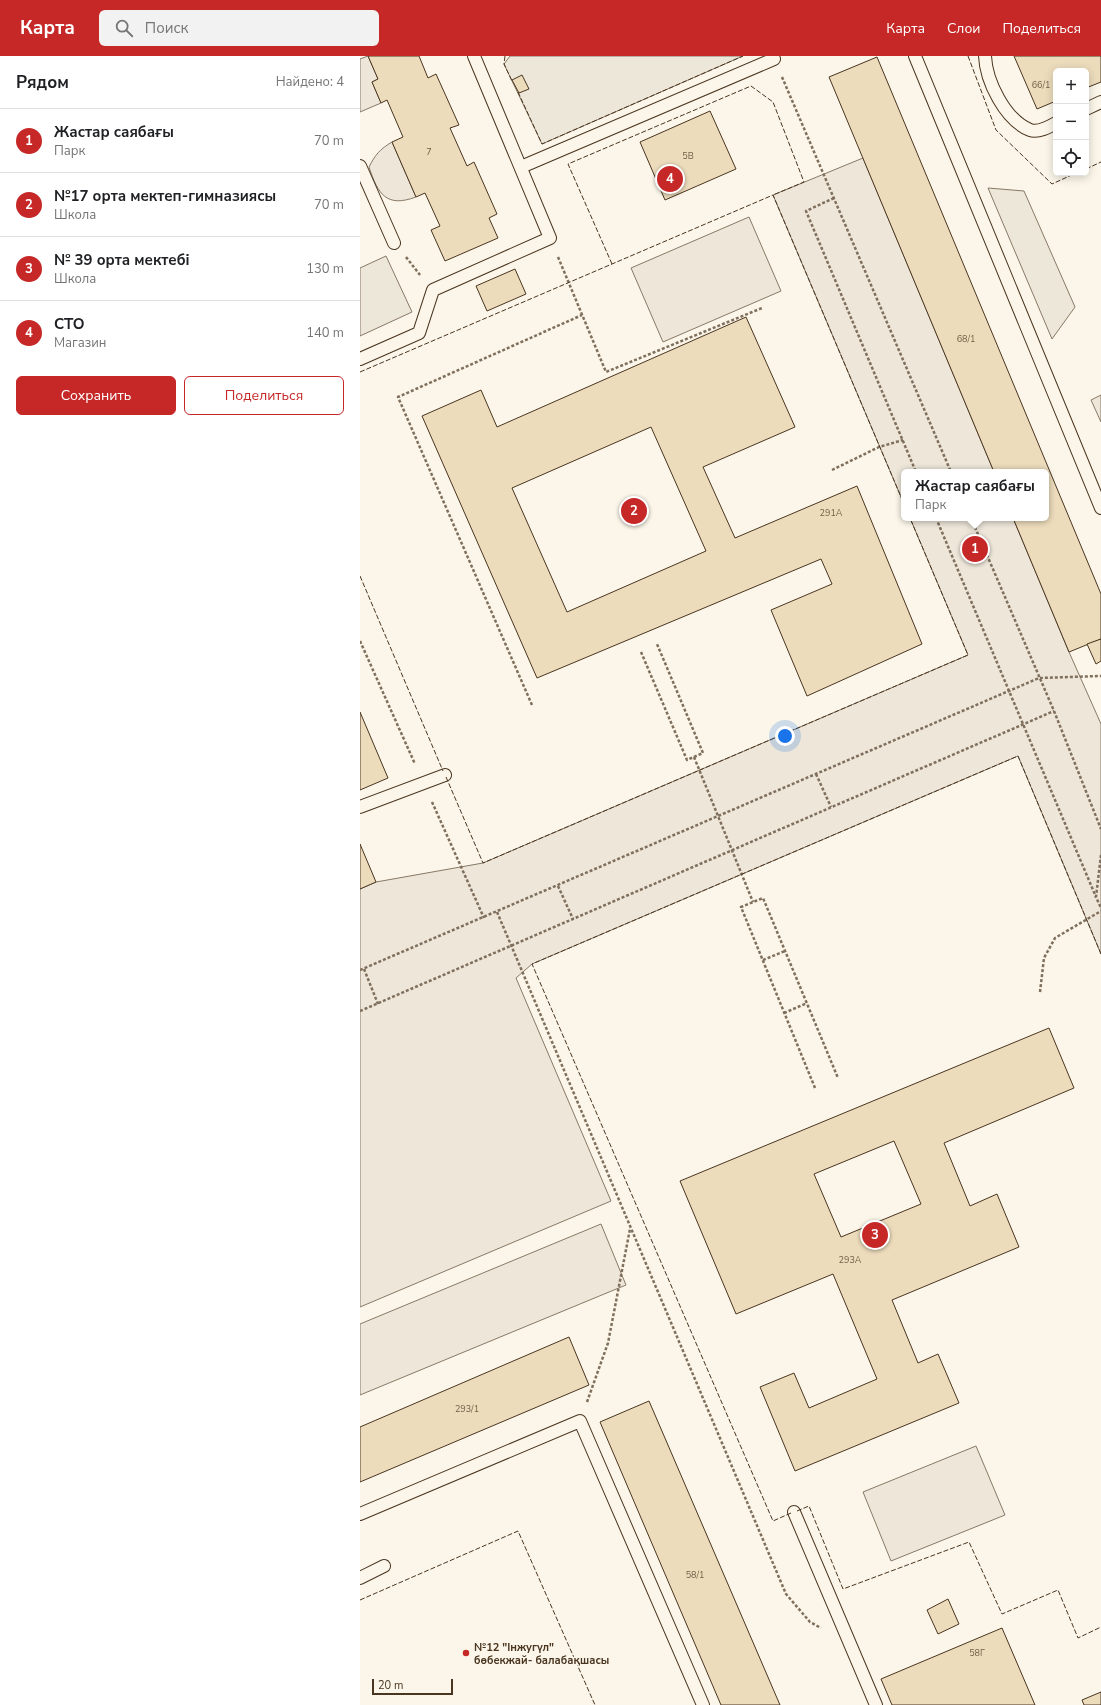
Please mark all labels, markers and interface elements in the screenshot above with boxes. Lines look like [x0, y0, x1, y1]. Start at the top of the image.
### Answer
search box [99, 10, 379, 46]
text: Карта [20, 15, 75, 41]
icon: search [113, 17, 135, 39]
text: Поиск [145, 18, 188, 38]
text: Карта [886, 19, 925, 38]
text: Слои [947, 19, 981, 38]
text: Поделиться [1003, 19, 1081, 38]
map controls [1053, 68, 1089, 176]
button: + [1053, 68, 1089, 104]
text: Рядом [16, 71, 69, 94]
text: Найдено: 4 [276, 73, 344, 91]
house number: 66/1 [1032, 79, 1050, 91]
button: − [1053, 104, 1089, 140]
text: Жастар саябағы [54, 122, 174, 142]
text: 1 [25, 132, 33, 150]
text: 70 m [314, 132, 344, 150]
button: locate [1053, 140, 1089, 176]
text: Парк [54, 142, 85, 160]
house number: 7 [426, 146, 432, 158]
house number: 5В [682, 150, 694, 162]
pin: 4 [657, 164, 683, 194]
text: №17 орта мектеп-гимназиясы [54, 186, 276, 206]
text: 2 [25, 196, 33, 214]
text: 70 m [314, 196, 344, 214]
text: Школа [54, 206, 96, 224]
text: № 39 орта мектебі [54, 250, 190, 270]
text: 3 [25, 260, 33, 278]
text: 130 m [306, 260, 344, 278]
text: Школа [54, 270, 96, 288]
text: СТО [54, 314, 85, 334]
text: 4 [25, 324, 33, 342]
text: 140 m [306, 324, 344, 342]
house number: 68/1 [957, 333, 975, 345]
text: Магазин [54, 334, 106, 352]
button: Сохранить [16, 376, 176, 415]
button: Поделиться [184, 376, 344, 415]
popup [901, 469, 1049, 521]
text: Жастар саябағы [915, 476, 1035, 496]
pin: 2 [621, 496, 647, 526]
text: Парк [915, 496, 946, 514]
house number: 291А [820, 507, 843, 519]
pin: 1 [962, 534, 988, 564]
your location [775, 726, 795, 746]
pin: 3 [862, 1220, 888, 1250]
house number: 293А [839, 1254, 862, 1266]
house number: 293/1 [455, 1403, 479, 1415]
house number: 58/1 [686, 1569, 704, 1581]
place label: №12 "Інжугүл" бөбекжай- балабақшасы [474, 1640, 609, 1668]
house number: 58Г [969, 1647, 985, 1659]
marker: №12 "Інжугүл" бөбекжай- балабақшасы [461, 1648, 471, 1658]
scale bar [372, 1677, 453, 1696]
text: 20 m [378, 1678, 403, 1693]

